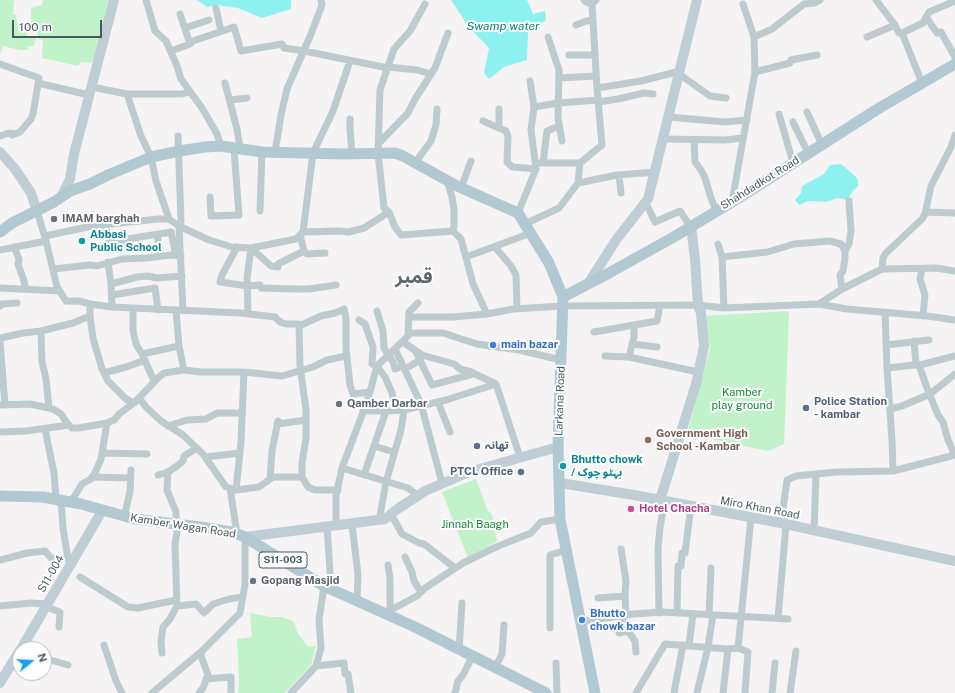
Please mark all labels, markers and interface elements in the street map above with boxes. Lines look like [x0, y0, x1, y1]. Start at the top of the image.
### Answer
scale bar [14, 12, 104, 38]
water label: Swamp water [466, 19, 540, 33]
text: 100 m [19, 20, 52, 34]
street label: Shahdadkot Road [718, 153, 802, 213]
place label: IMAM barghah [62, 212, 140, 226]
marker: IMAM barghah [49, 214, 59, 224]
place label: Abbasi Public School [90, 228, 162, 254]
marker: Abbasi Public School [77, 236, 87, 246]
district label: قمبر [395, 266, 433, 288]
place label: main bazar [501, 338, 558, 352]
marker: main bazar [488, 340, 498, 350]
street label: Larkana Road [552, 366, 568, 436]
park label: Kamber play ground [712, 386, 772, 412]
place label: Police Station - kambar [814, 395, 887, 421]
place label: Qamber Darbar [347, 397, 428, 411]
marker: Qamber Darbar [334, 399, 344, 409]
marker: Police Station - kambar [801, 403, 811, 413]
place label: Government High School -Kambar [656, 427, 748, 453]
marker: Government High School -Kambar [643, 435, 653, 445]
place label: تھانہ [485, 439, 509, 453]
marker: تھانہ [472, 441, 482, 451]
place label: Bhutto chowk / بہٹو چوک [571, 453, 643, 479]
marker: Bhutto chowk / بہٹو چوک [558, 461, 568, 471]
place label: PTCL Office [450, 465, 513, 479]
marker: PTCL Office [516, 467, 526, 477]
street label: Miro Khan Road [719, 494, 801, 522]
place label: Hotel Chacha [639, 502, 710, 516]
marker: Hotel Chacha [626, 504, 636, 514]
street label: Kamber Wagan Road [129, 511, 237, 541]
park label: Jinnah Baagh [441, 518, 509, 532]
road number: S11-003 [259, 552, 307, 568]
street label: S11-004 [35, 553, 67, 595]
place label: Gopang Masjid [261, 574, 339, 588]
marker: Gopang Masjid [248, 576, 258, 586]
place label: Bhutto chowk bazar [590, 607, 655, 633]
marker: Bhutto chowk bazar [577, 615, 587, 625]
north arrow [12, 641, 52, 681]
text: N [35, 652, 49, 664]

